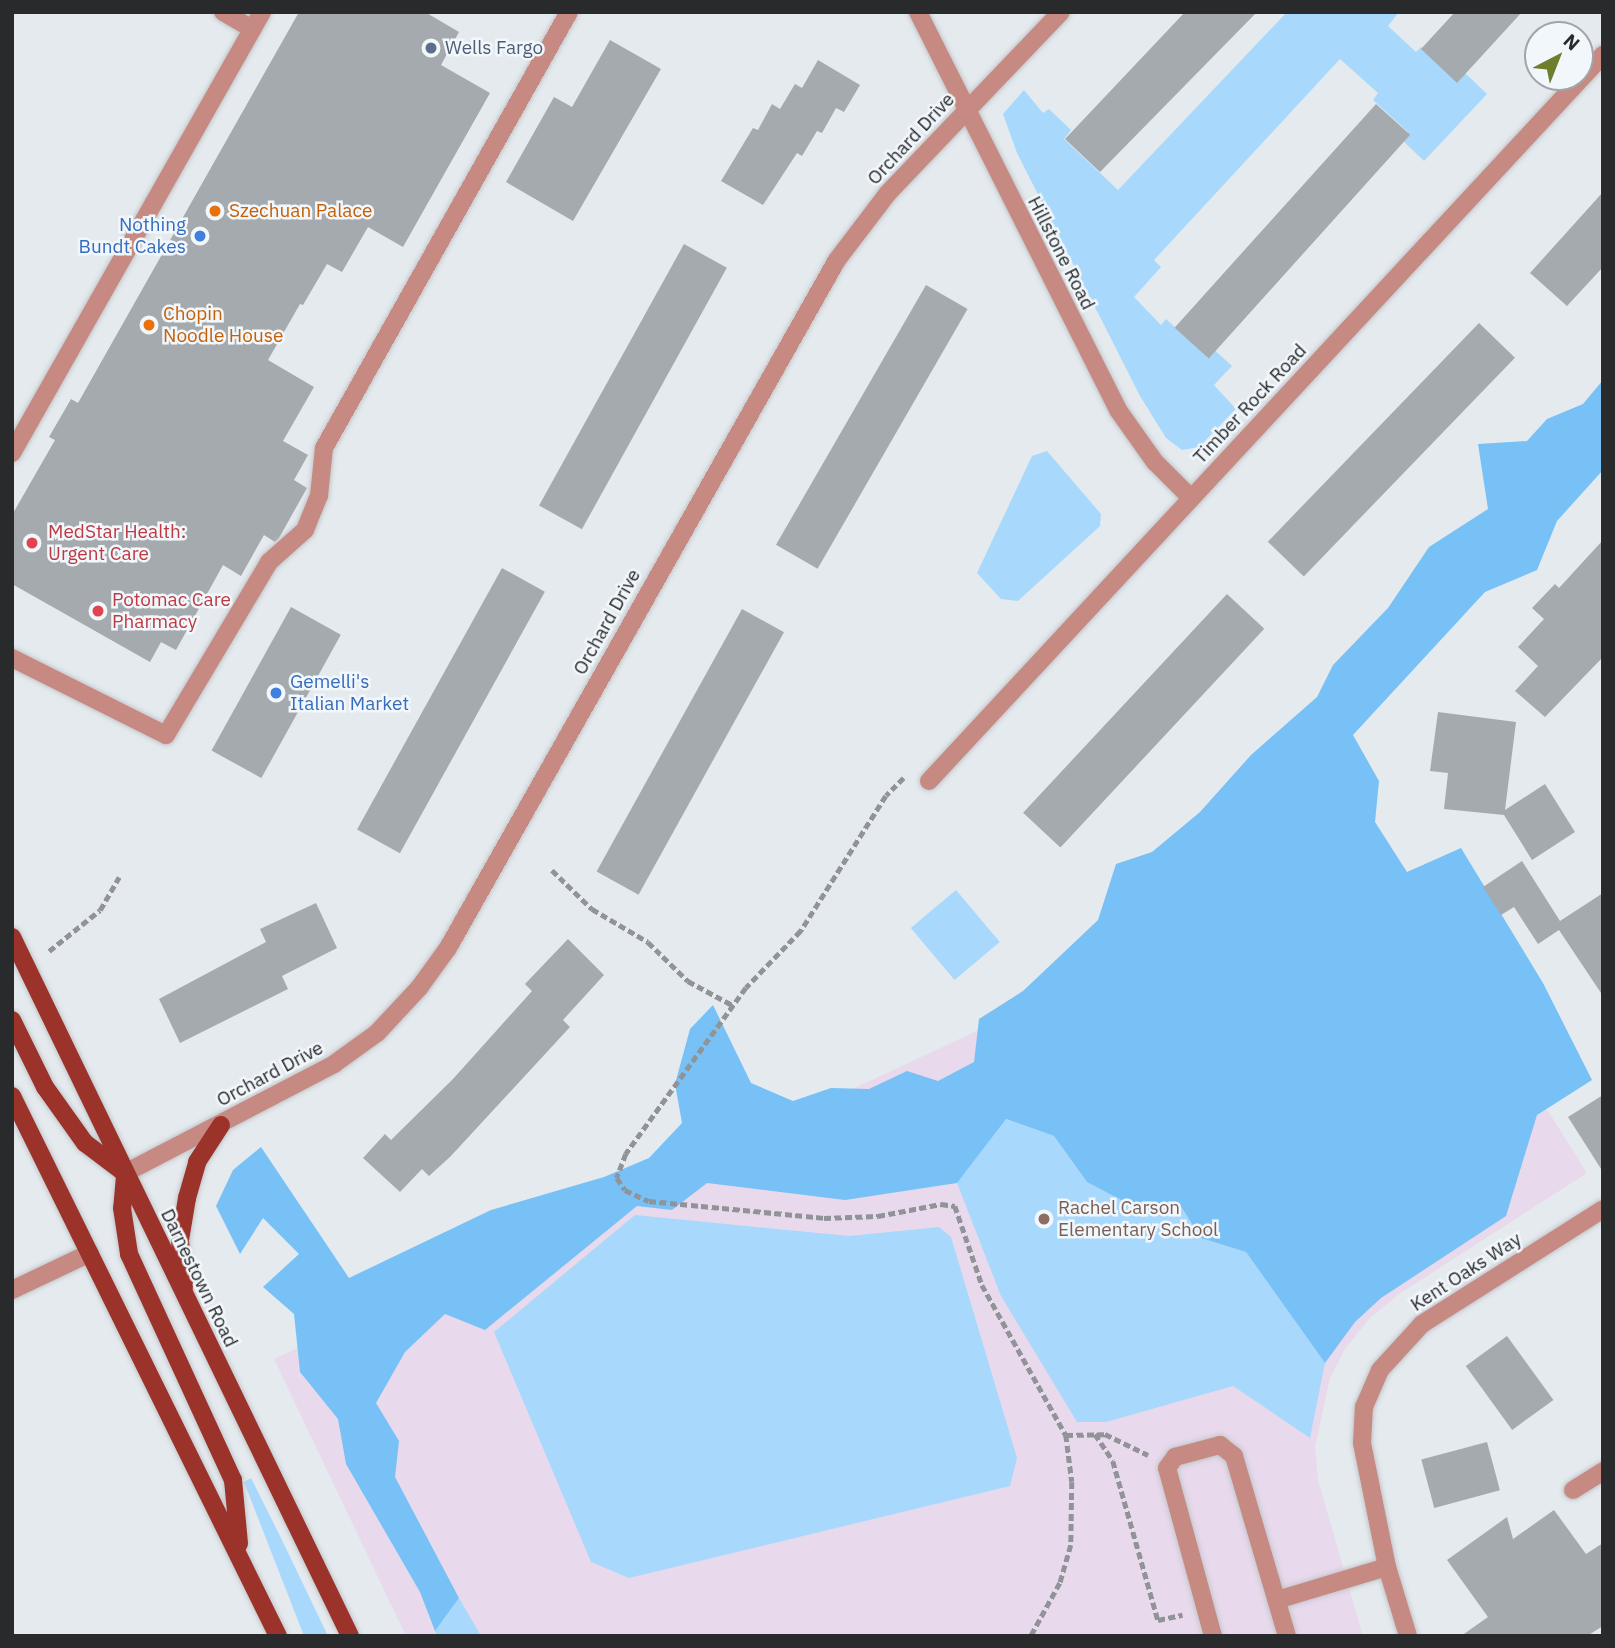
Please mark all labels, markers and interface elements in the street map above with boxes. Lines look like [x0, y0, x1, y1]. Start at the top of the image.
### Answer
north arrow [1524, 21, 1594, 91]
text: N [1559, 28, 1585, 55]
place label: Wells Fargo [445, 37, 543, 59]
marker: Wells Fargo [423, 40, 439, 56]
street label: Orchard Drive [863, 88, 959, 190]
street label: Hillstone Road [1023, 193, 1099, 313]
place label: Szechuan Palace [229, 200, 372, 222]
marker: Szechuan Palace [207, 203, 223, 219]
place label: Nothing Bundt Cakes [79, 214, 186, 258]
marker: Nothing Bundt Cakes [192, 228, 208, 244]
place label: Chopin Noodle House [163, 303, 283, 347]
marker: Chopin Noodle House [141, 317, 157, 333]
street label: Timber Rock Road [1189, 339, 1311, 469]
place label: MedStar Health: Urgent Care [48, 521, 186, 565]
marker: MedStar Health: Urgent Care [22, 533, 42, 553]
street label: Orchard Drive [569, 565, 645, 679]
place label: Potomac Care Pharmacy [112, 589, 231, 633]
marker: Potomac Care Pharmacy [90, 603, 106, 619]
place label: Gemelli's Italian Market [290, 671, 409, 715]
marker: Gemelli's Italian Market [268, 685, 284, 701]
street label: Orchard Drive [213, 1036, 327, 1112]
place label: Rachel Carson Elementary School [1058, 1197, 1218, 1241]
street label: Darnestown Road [156, 1205, 242, 1351]
marker: Rachel Carson Elementary School [1036, 1211, 1052, 1227]
street label: Kent Oaks Way [1406, 1228, 1526, 1316]

